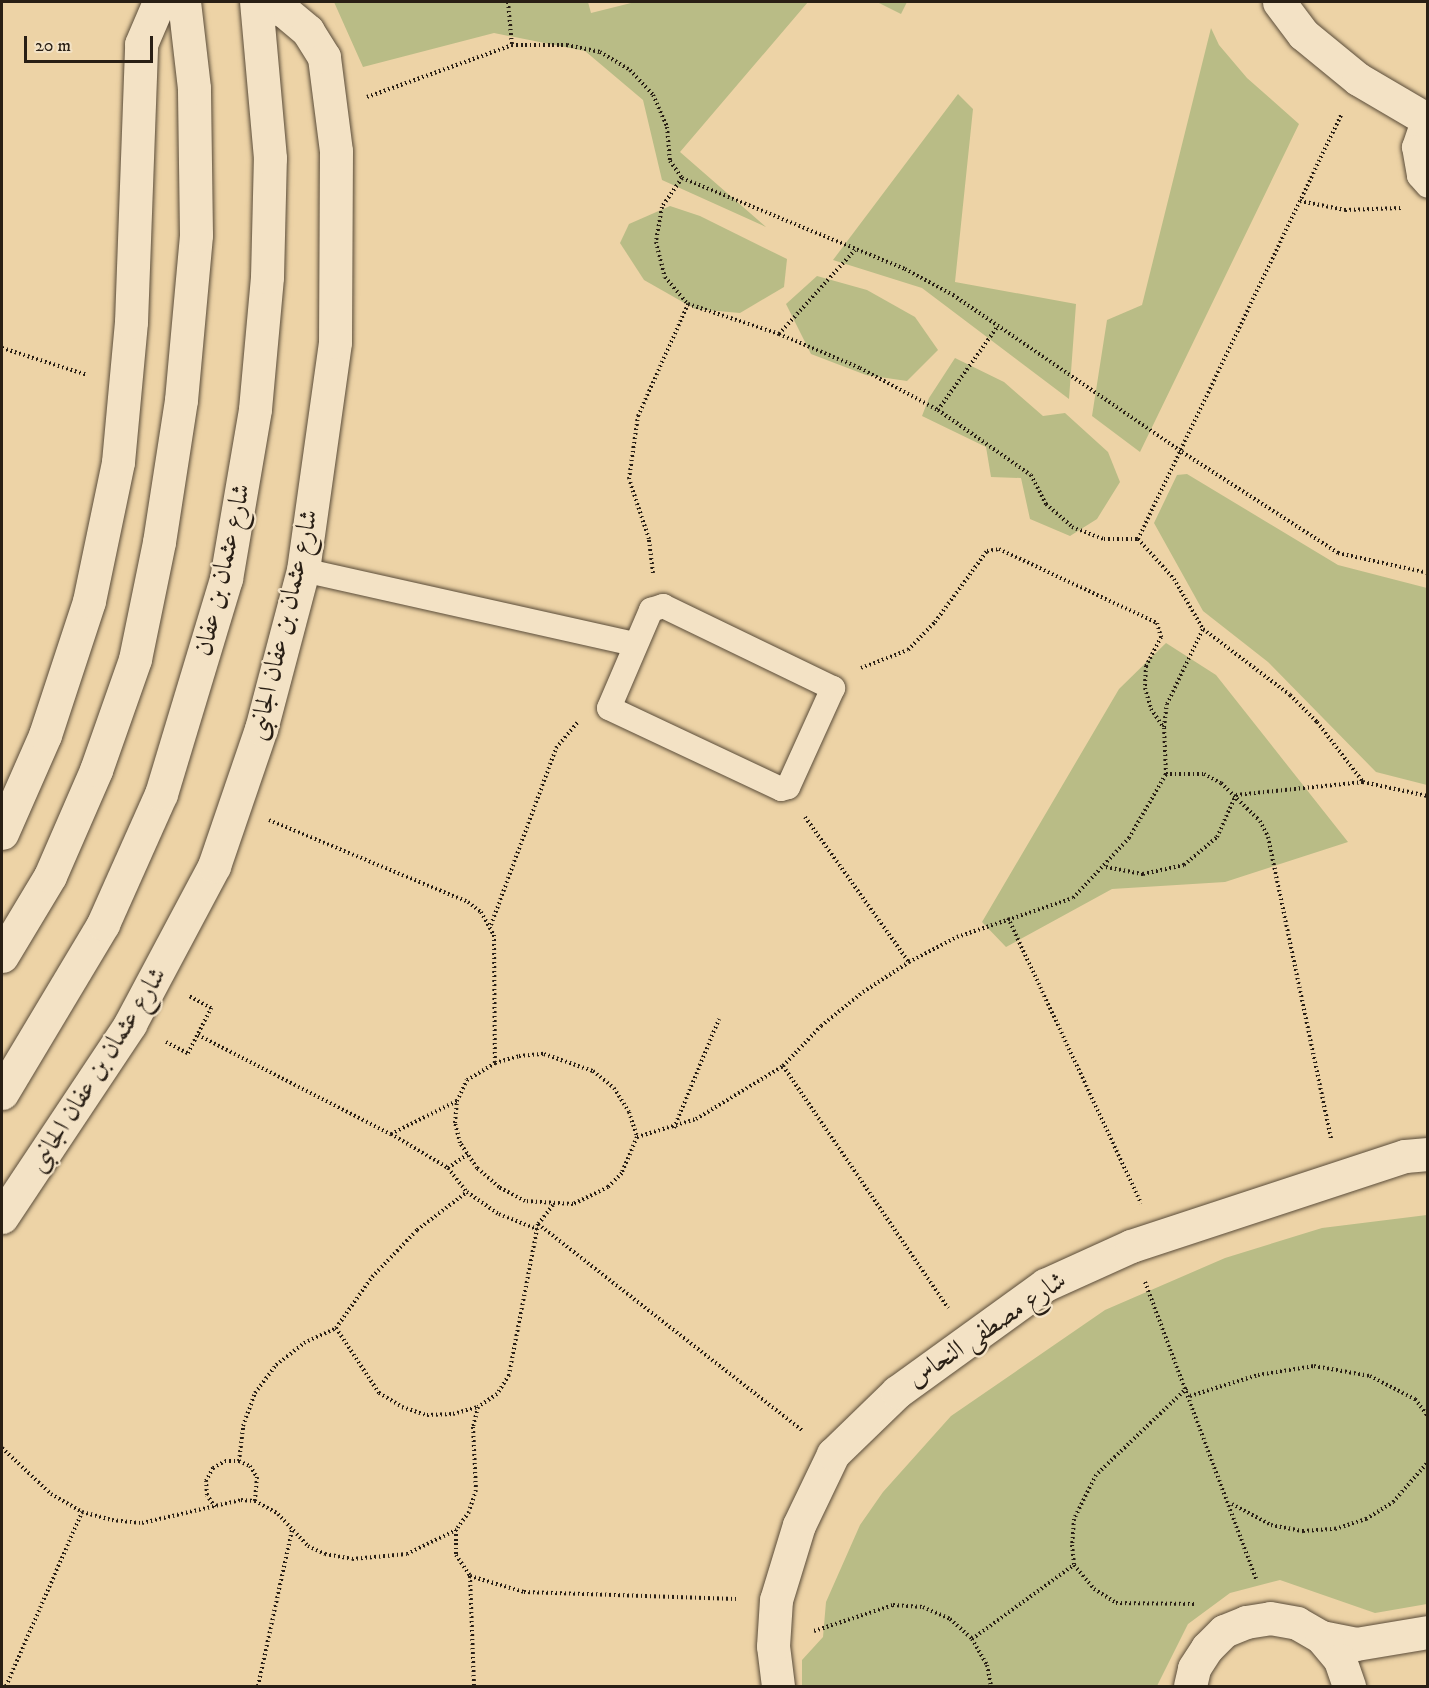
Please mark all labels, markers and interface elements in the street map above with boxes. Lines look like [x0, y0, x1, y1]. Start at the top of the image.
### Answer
scale bar [27, 24, 156, 62]
text: 20 m [35, 35, 71, 57]
street label: شارع عثمان بن عفان [188, 481, 258, 659]
street label: شارع عثمان بن عفان الجانبى [242, 507, 326, 743]
street label: شارع عثمان بن عفان الجانبى [22, 962, 174, 1178]
street label: شارع مصطفى النحاس [902, 1265, 1072, 1395]

